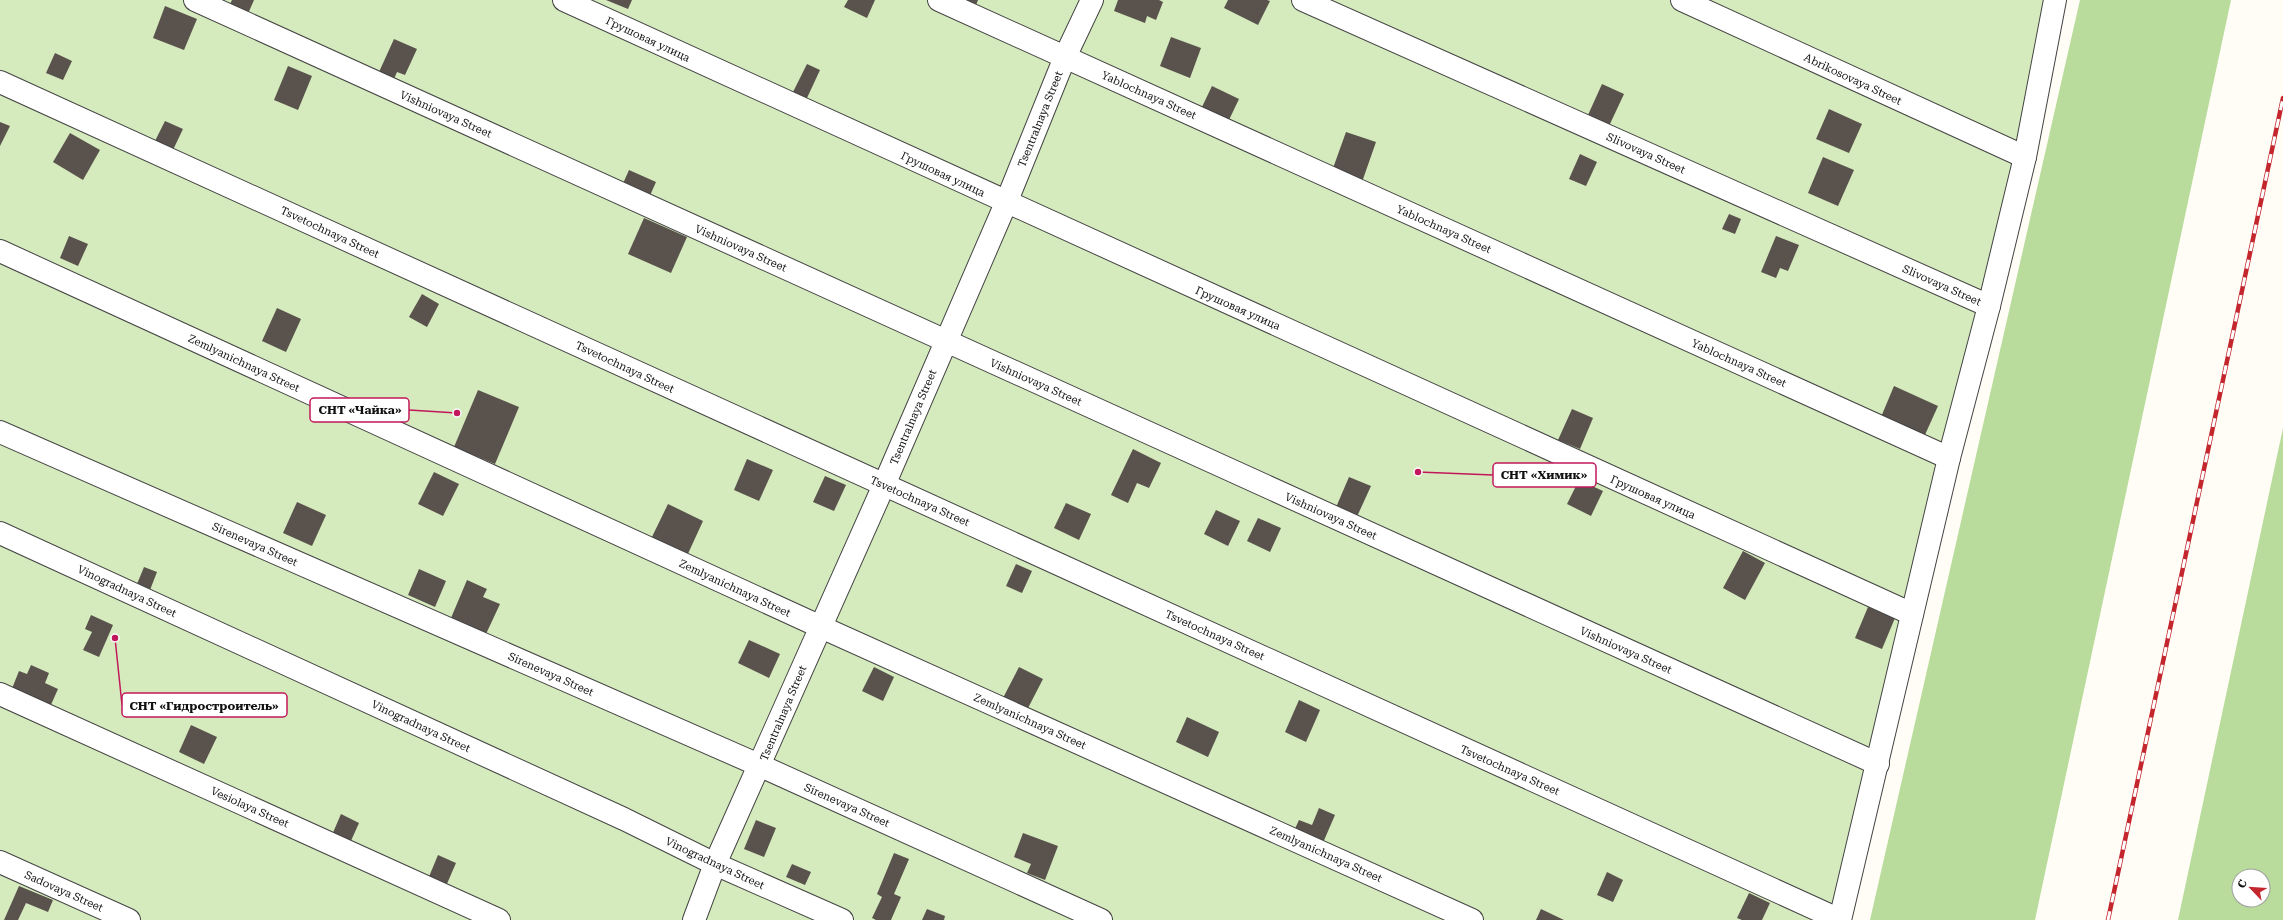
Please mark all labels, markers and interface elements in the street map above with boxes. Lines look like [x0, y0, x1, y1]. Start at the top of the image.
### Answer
street label: Грушовая улица [604, 14, 692, 65]
street label: Abrikosovaya Street [1802, 51, 1904, 108]
street label: Tsentralnaya Street [1015, 69, 1066, 169]
street label: Yablochnaya Street [1099, 69, 1198, 122]
street label: Vishniovaya Street [398, 88, 494, 141]
street label: Slivovaya Street [1604, 130, 1687, 177]
street label: Грушовая улица [899, 149, 987, 200]
street label: Yablochnaya Street [1394, 203, 1493, 256]
street label: Tsvetochnaya Street [278, 204, 381, 261]
street label: Vishniovaya Street [693, 222, 789, 275]
street label: Slivovaya Street [1900, 262, 1983, 309]
street label: Грушовая улица [1193, 284, 1282, 333]
street label: Zemlyanichnaya Street [186, 332, 302, 395]
street label: Yablochnaya Street [1689, 337, 1788, 390]
street label: Tsvetochnaya Street [573, 339, 676, 396]
street label: Vishniovaya Street [988, 356, 1084, 409]
street label: Tsentralnaya Street [887, 368, 939, 467]
callout: СНТ «Чайка» [310, 398, 409, 422]
text: СНТ «Чайка» [319, 403, 402, 417]
callout: СНТ «Химик» [1493, 463, 1596, 487]
text: СНТ «Химик» [1501, 468, 1588, 482]
street label: Грушовая улица [1608, 473, 1697, 522]
street label: Tsvetochnaya Street [868, 474, 972, 529]
street label: Vishniovaya Street [1283, 490, 1379, 543]
street label: Sirenevaya Street [210, 520, 300, 569]
street label: Zemlyanichnaya Street [677, 557, 793, 620]
street label: Vinogradnaya Street [75, 563, 178, 620]
street label: Tsvetochnaya Street [1163, 608, 1267, 663]
street label: Vishniovaya Street [1578, 624, 1674, 677]
street label: Sirenevaya Street [506, 650, 596, 699]
street label: Tsentralnaya Street [757, 664, 809, 763]
street label: Zemlyanichnaya Street [972, 691, 1088, 752]
callout: СНТ «Гидростроитель» [122, 693, 287, 717]
street label: Vinogradnaya Street [369, 698, 472, 755]
text: СНТ «Гидростроитель» [129, 699, 279, 713]
street label: Tsvetochnaya Street [1458, 743, 1562, 798]
street label: Sirenevaya Street [802, 781, 892, 830]
street label: Vesiolaya Street [209, 784, 291, 831]
street label: Zemlyanichnaya Street [1268, 824, 1384, 885]
street label: Vinogradnaya Street [663, 835, 766, 892]
street label: Sadovaya Street [22, 868, 105, 915]
north arrow [2231, 868, 2271, 908]
text: С [2235, 877, 2250, 890]

